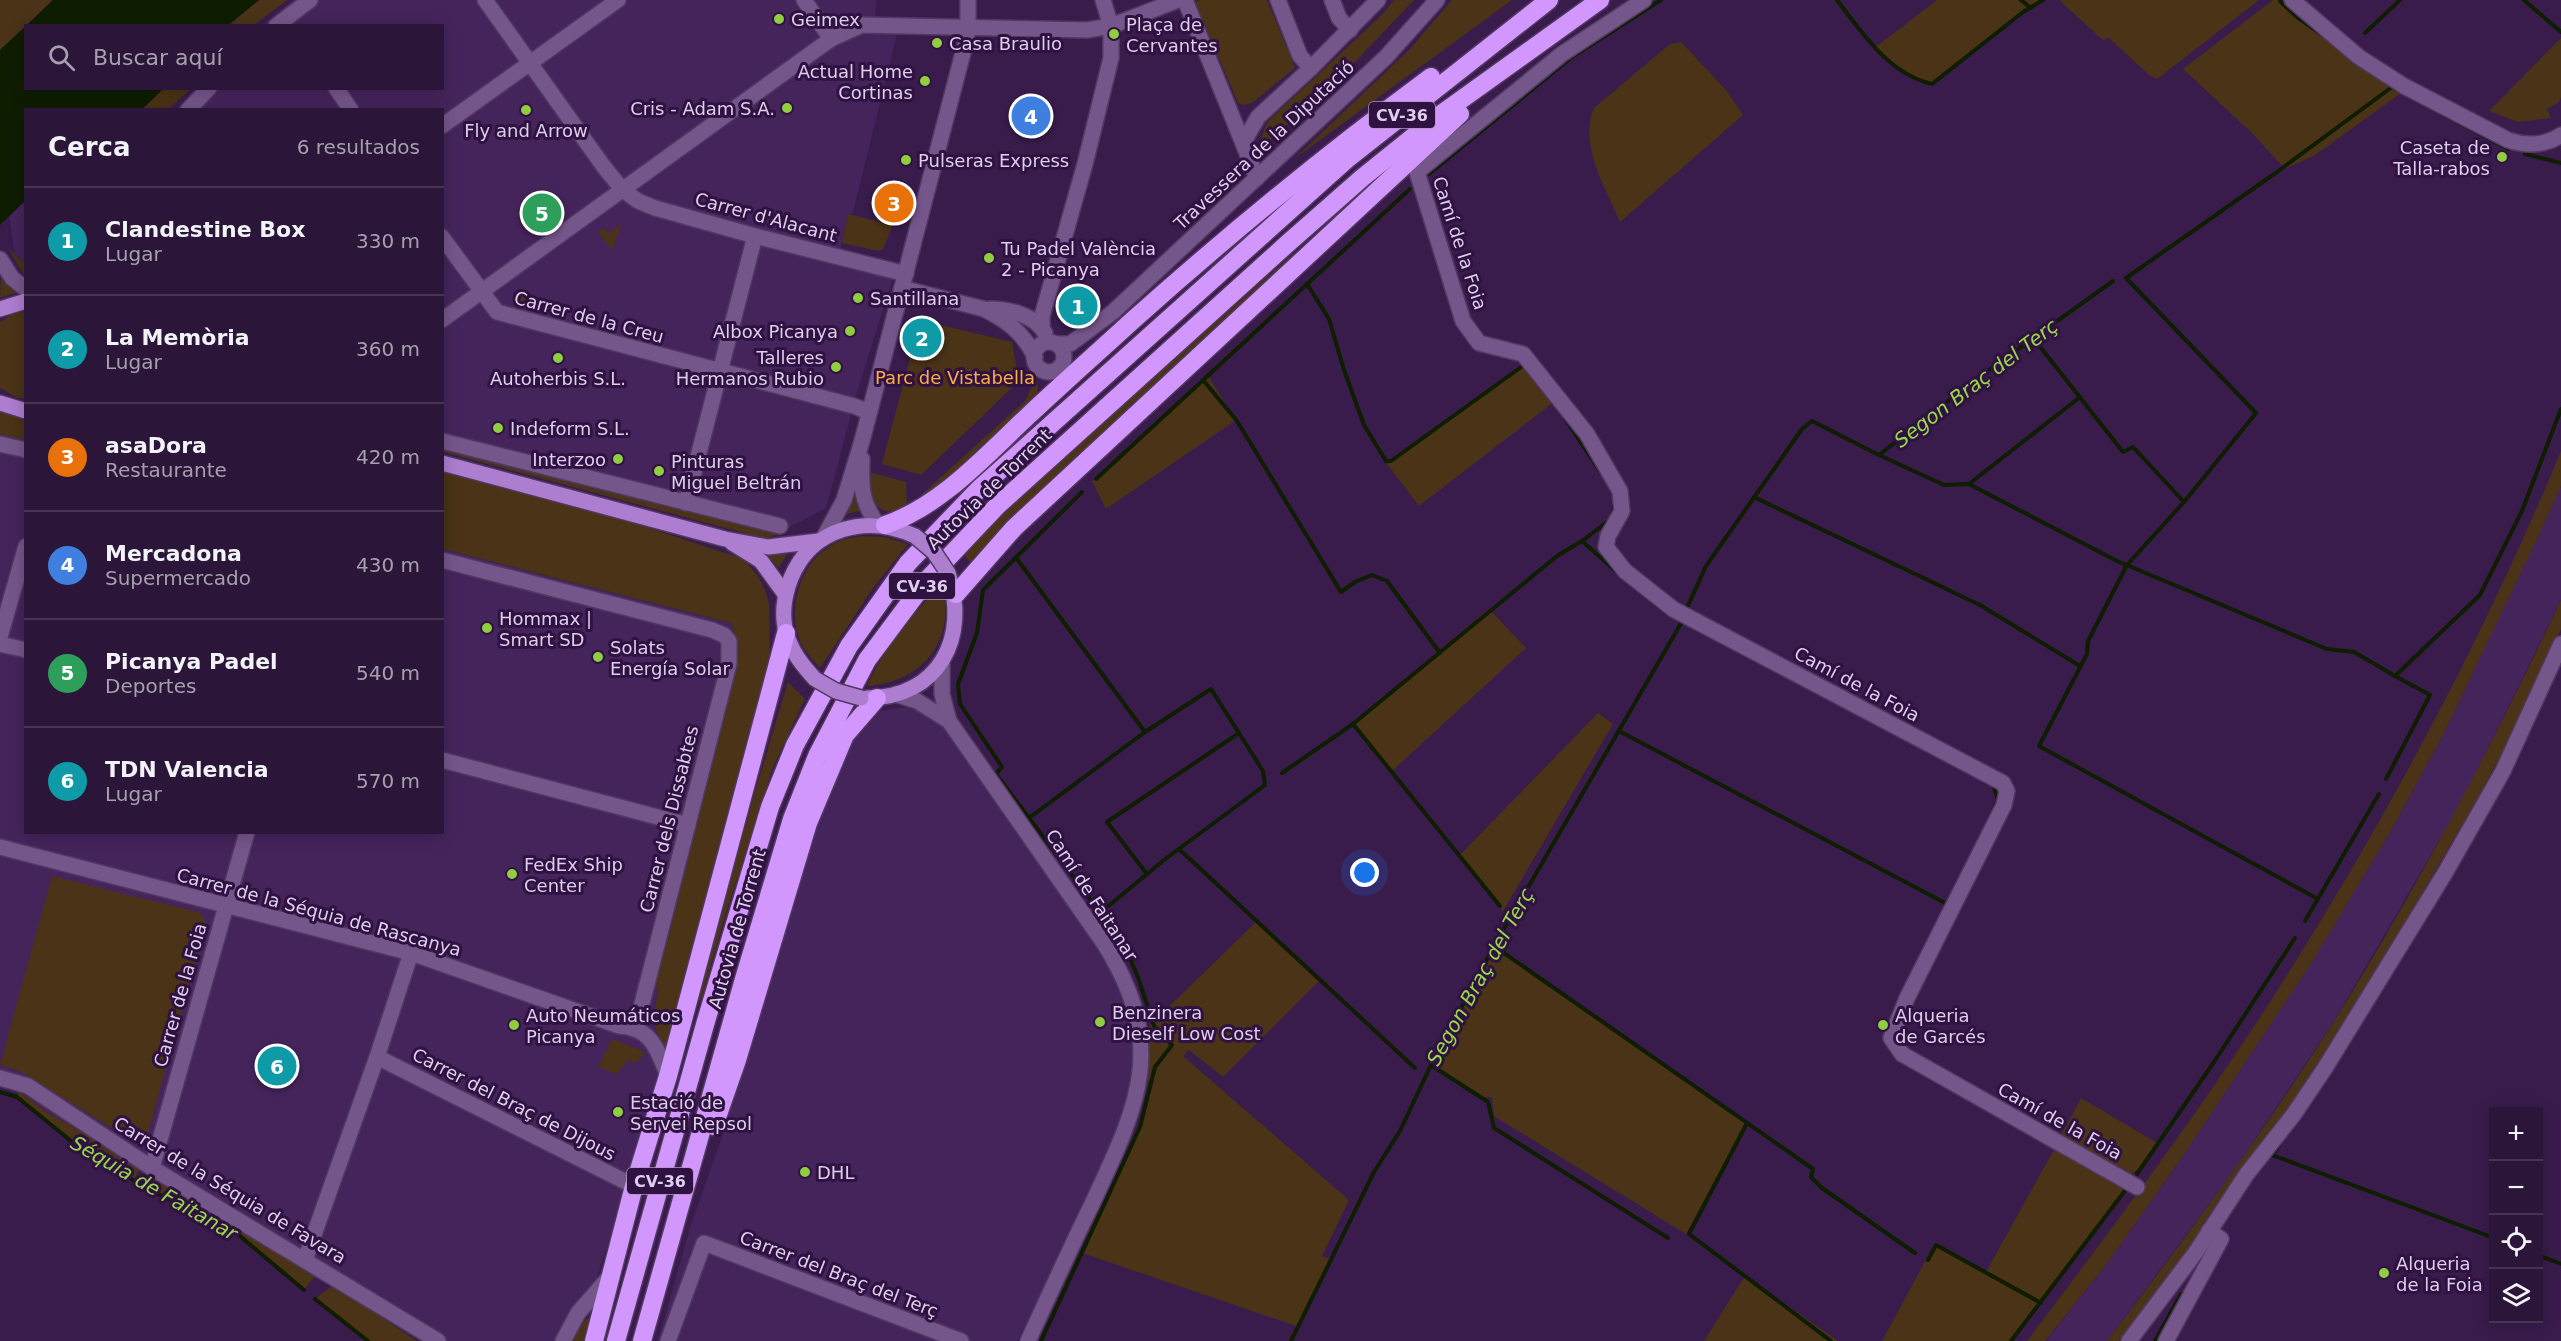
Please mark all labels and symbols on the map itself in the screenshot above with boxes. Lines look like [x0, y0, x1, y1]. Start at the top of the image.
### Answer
place label: Geimex [791, 9, 860, 30]
marker: Geimex [772, 12, 786, 26]
place label: Plaça de Cervantes [1126, 14, 1218, 56]
marker: Plaça de Cervantes [1107, 27, 1121, 41]
place label: Casa Braulio [949, 33, 1062, 54]
marker: Casa Braulio [930, 36, 944, 50]
street label: Travessera de la Diputació [1169, 56, 1358, 235]
place label: Actual Home Cortinas [798, 61, 913, 103]
marker: Actual Home Cortinas [918, 74, 932, 88]
pin: 4 [1012, 94, 1050, 138]
place label: Cris - Adam S.A. [630, 98, 775, 119]
marker: Cris - Adam S.A. [780, 101, 794, 115]
road number: CV-36 [1369, 102, 1435, 128]
marker: Fly and Arrow [519, 103, 533, 117]
place label: Fly and Arrow [464, 120, 588, 141]
place label: Caseta de Talla-rabos [2392, 137, 2490, 179]
place label: Pulseras Express [918, 150, 1069, 171]
marker: Caseta de Talla-rabos [2495, 150, 2509, 164]
marker: Pulseras Express [899, 153, 913, 167]
street label: Camí de la Foia [1429, 174, 1491, 312]
pin: 3 [874, 180, 914, 226]
street label: Carrer d'Alacant [693, 188, 839, 246]
pin: 5 [522, 190, 562, 236]
place label: Tu Padel València 2 - Picanya [1000, 238, 1156, 280]
marker: Tu Padel València 2 - Picanya [982, 251, 996, 265]
pin: 1 [1058, 284, 1098, 328]
street label: Carrer de la Creu [512, 287, 666, 347]
place label: Santillana [870, 288, 959, 309]
marker: Santillana [851, 291, 865, 305]
water label: Segon Braç del Terç [1889, 314, 2063, 452]
pin: 2 [902, 316, 942, 360]
place label: Albox Picanya [713, 321, 838, 342]
marker: Albox Picanya [843, 324, 857, 338]
place label: Talleres Hermanos Rubio [676, 347, 824, 389]
marker: Autoherbis S.L. [551, 351, 565, 365]
marker: Talleres Hermanos Rubio [829, 360, 843, 374]
park label: Parc de Vistabella [875, 367, 1035, 388]
place label: Autoherbis S.L. [490, 368, 626, 389]
place label: Indeform S.L. [510, 418, 630, 439]
marker: Indeform S.L. [491, 421, 505, 435]
street label: Autovia de Torrent [922, 424, 1056, 554]
place label: Interzoo [532, 449, 606, 470]
place label: Pinturas Miguel Beltrán [671, 451, 801, 493]
marker: Interzoo [611, 452, 625, 466]
marker: Pinturas Miguel Beltrán [652, 464, 666, 478]
road number: CV-36 [889, 573, 955, 599]
place label: Hommax | Smart SD [499, 608, 592, 650]
marker: Hommax | Smart SD [480, 621, 494, 635]
place label: Solats Energía Solar [610, 637, 731, 679]
street label: Camí de la Foia [1791, 642, 1923, 726]
marker: Solats Energía Solar [591, 650, 605, 664]
street label: Carrer dels Dissabtes [636, 723, 702, 915]
street label: Camí de Faitanar [1042, 825, 1143, 965]
street label: Autovia de Torrent [704, 847, 770, 1011]
place label: FedEx Ship Center [524, 854, 623, 896]
your location [1350, 858, 1379, 887]
street label: Carrer de la Séquia de Rascanya [174, 864, 464, 960]
marker: FedEx Ship Center [505, 867, 519, 881]
water label: Segon Braç del Terç [1421, 884, 1539, 1070]
street label: Carrer de la Foia [149, 921, 211, 1069]
place label: Benzinera Dieself Low Cost [1112, 1002, 1261, 1044]
place label: Auto Neumáticos Picanya [526, 1005, 680, 1047]
place label: Alqueria de Garcés [1895, 1005, 1986, 1047]
marker: Benzinera Dieself Low Cost [1093, 1015, 1107, 1029]
marker: Auto Neumáticos Picanya [507, 1018, 521, 1032]
marker: Alqueria de Garcés [1876, 1018, 1890, 1032]
street label: Carrer del Braç de Dijous [409, 1043, 619, 1165]
pin: 6 [258, 1044, 296, 1088]
street label: Camí de la Foia [1994, 1078, 2126, 1164]
place label: Estació de Servei Repsol [630, 1092, 752, 1134]
marker: Estació de Servei Repsol [611, 1105, 625, 1119]
street label: Carrer de la Séquia de Favara [110, 1112, 350, 1268]
water label: Séquia de Faitanar [66, 1130, 243, 1246]
place label: DHL [817, 1162, 854, 1183]
marker: DHL [798, 1165, 812, 1179]
road number: CV-36 [627, 1168, 693, 1194]
street label: Carrer del Braç del Terç [737, 1226, 941, 1322]
place label: Alqueria de la Foia [2396, 1253, 2483, 1295]
marker: Alqueria de la Foia [2377, 1266, 2391, 1280]

